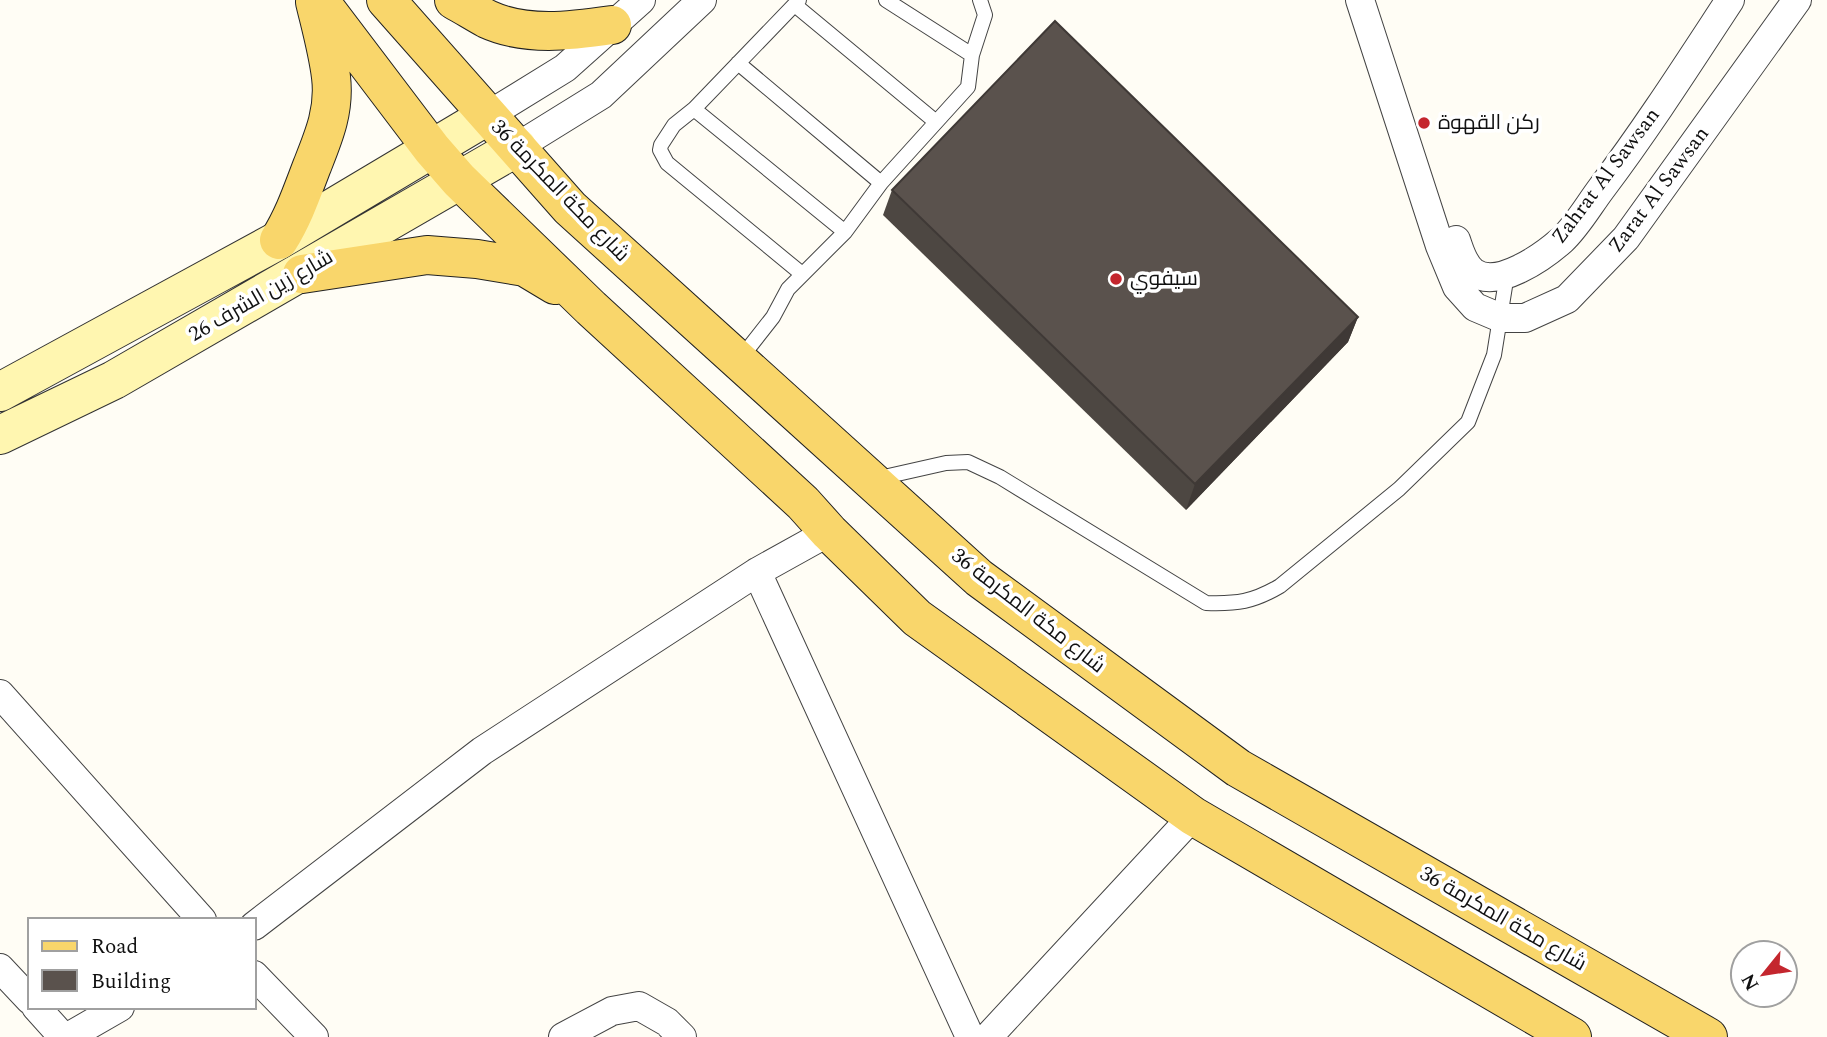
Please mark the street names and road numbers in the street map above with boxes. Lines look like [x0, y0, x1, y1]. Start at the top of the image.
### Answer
street label: Zahrat Al Sawsan [1544, 101, 1668, 251]
street label: شارع مكة المكرمة 36 [483, 112, 637, 270]
street label: Zarat Al Sawsan [1601, 120, 1717, 260]
street label: شارع زين الشرف 26 [183, 242, 339, 350]
street label: شارع مكة المكرمة 36 [944, 540, 1112, 682]
street label: شارع مكة المكرمة 36 [1414, 858, 1592, 980]

